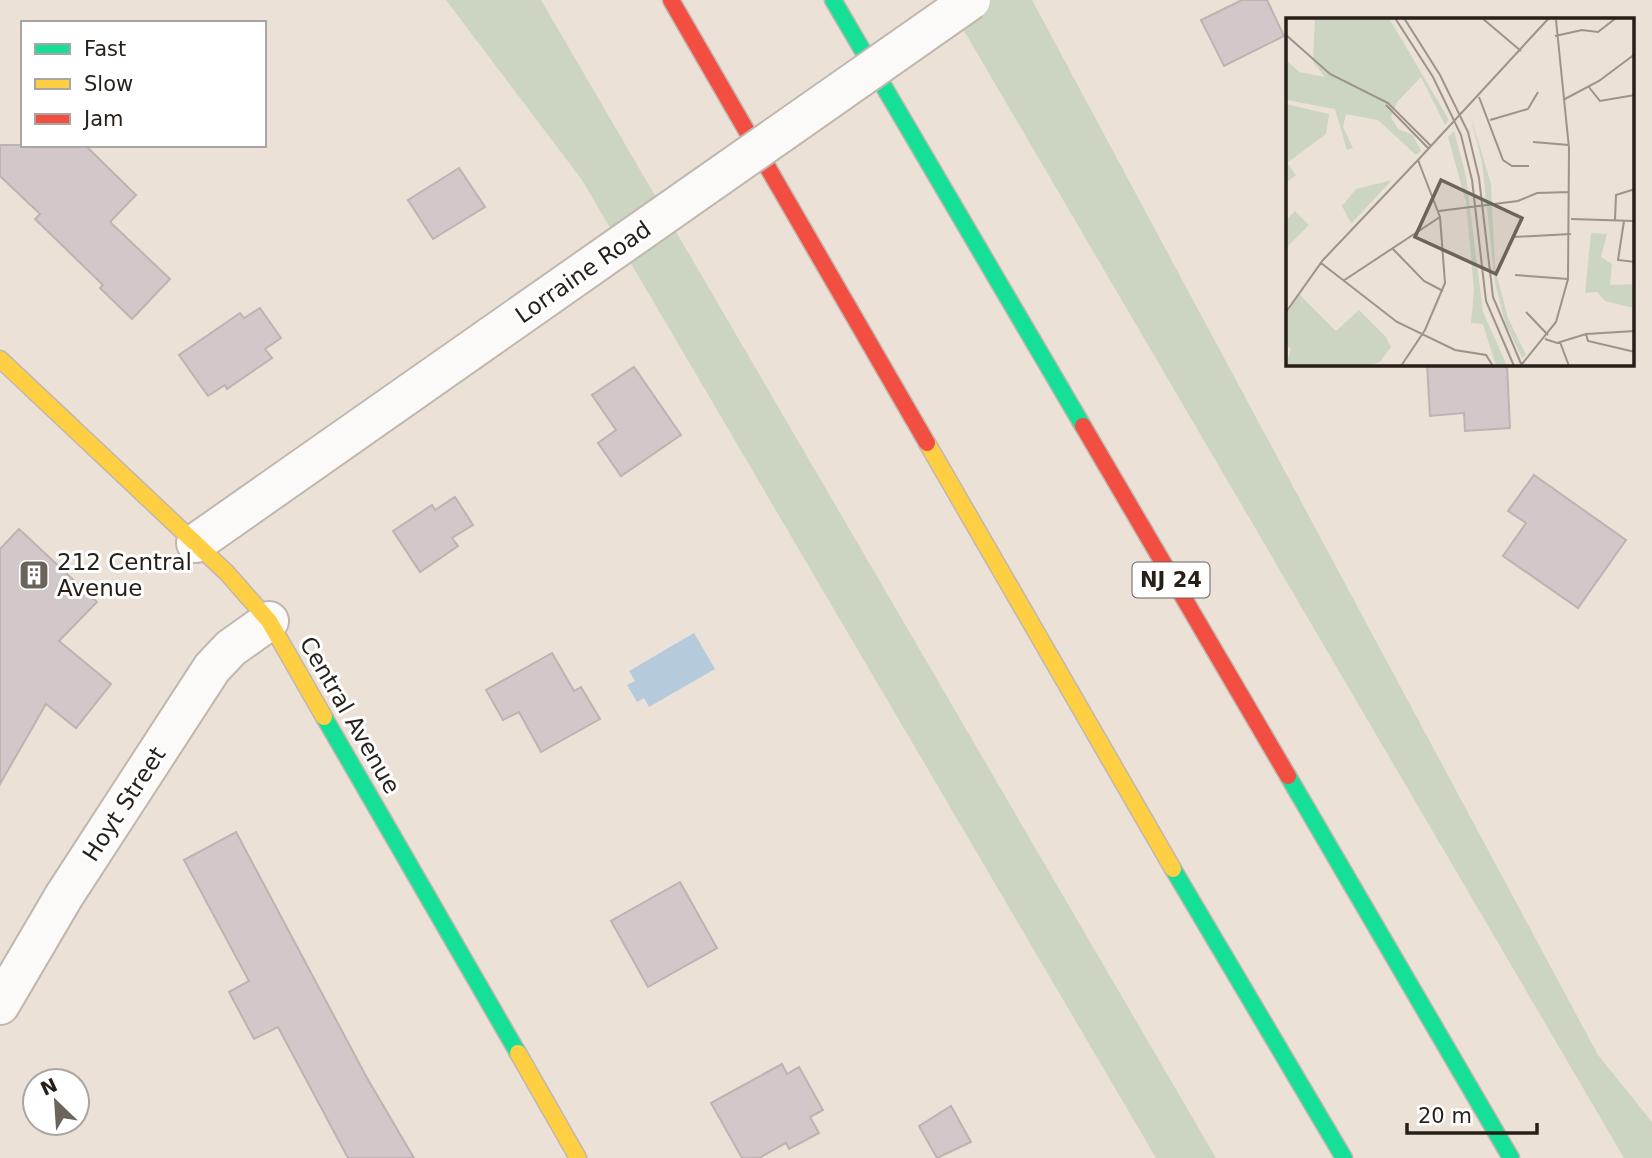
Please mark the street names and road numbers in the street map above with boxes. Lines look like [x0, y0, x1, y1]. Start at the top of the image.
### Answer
street label: Lorraine Road [510, 216, 656, 328]
road number: NJ 24 [1132, 562, 1210, 598]
street label: Central Avenue [295, 632, 405, 798]
street label: Hoyt Street [77, 742, 171, 866]

